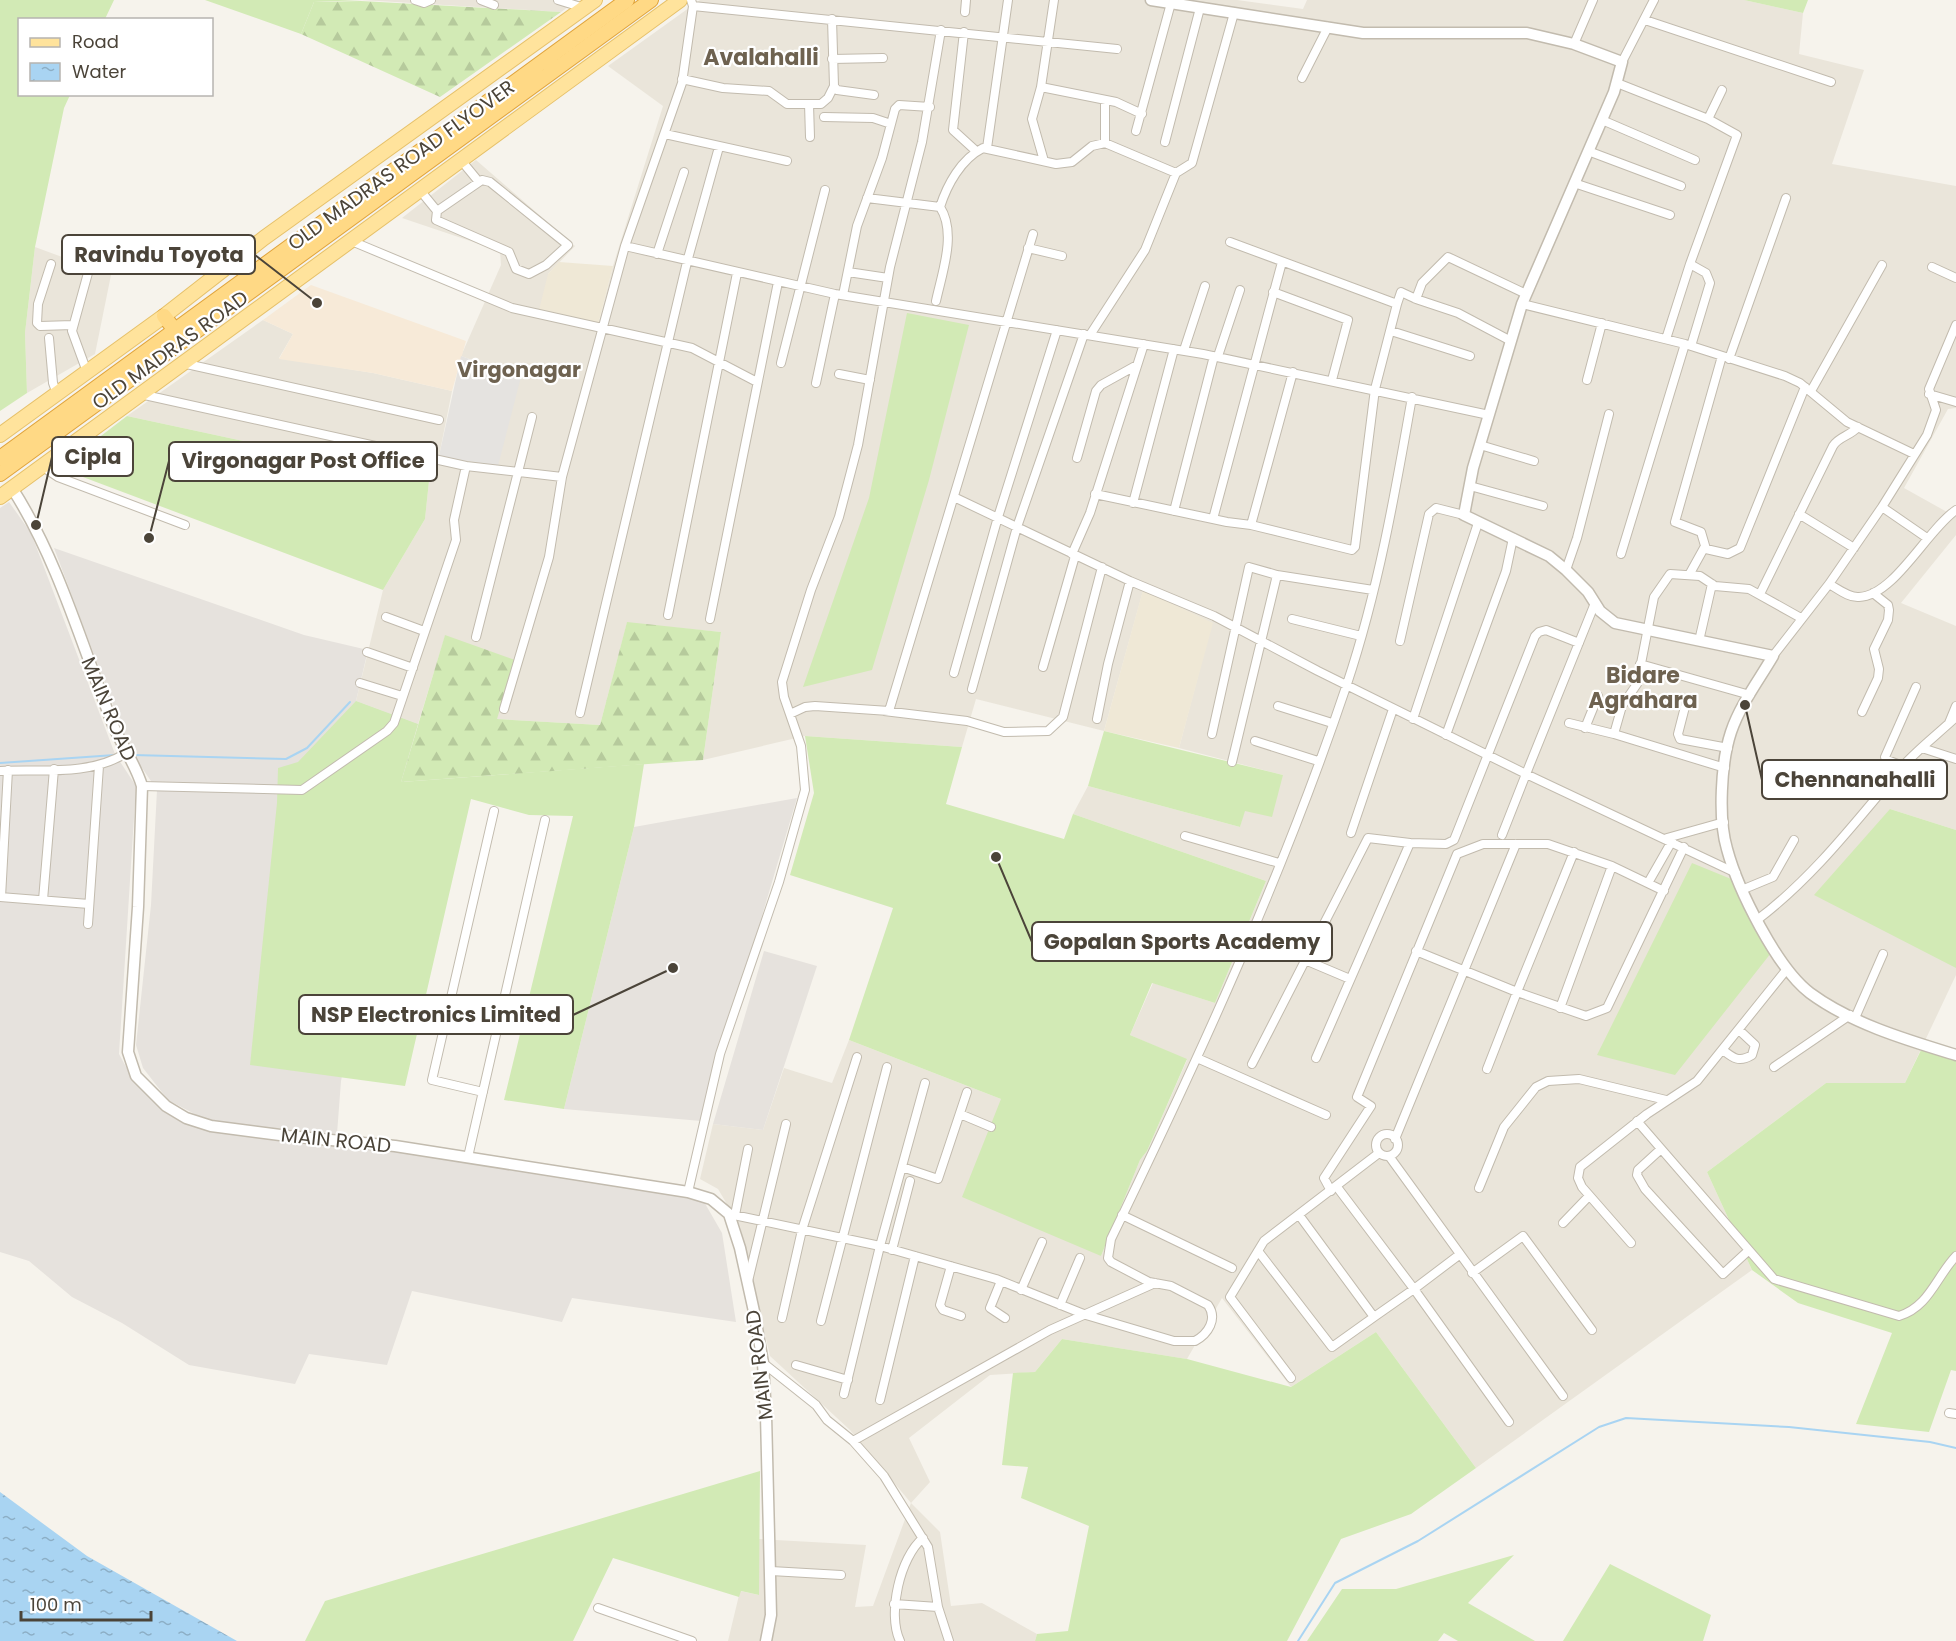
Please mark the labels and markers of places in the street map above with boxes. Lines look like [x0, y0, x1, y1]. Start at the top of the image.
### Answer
callout: Ravindu Toyota [62, 235, 255, 274]
callout: Cipla [52, 437, 133, 476]
callout: Virgonagar Post Office [169, 442, 437, 481]
callout: Chennanahalli [1762, 760, 1947, 799]
callout: Gopalan Sports Academy [1032, 922, 1332, 961]
callout: NSP Electronics Limited [299, 995, 573, 1034]

